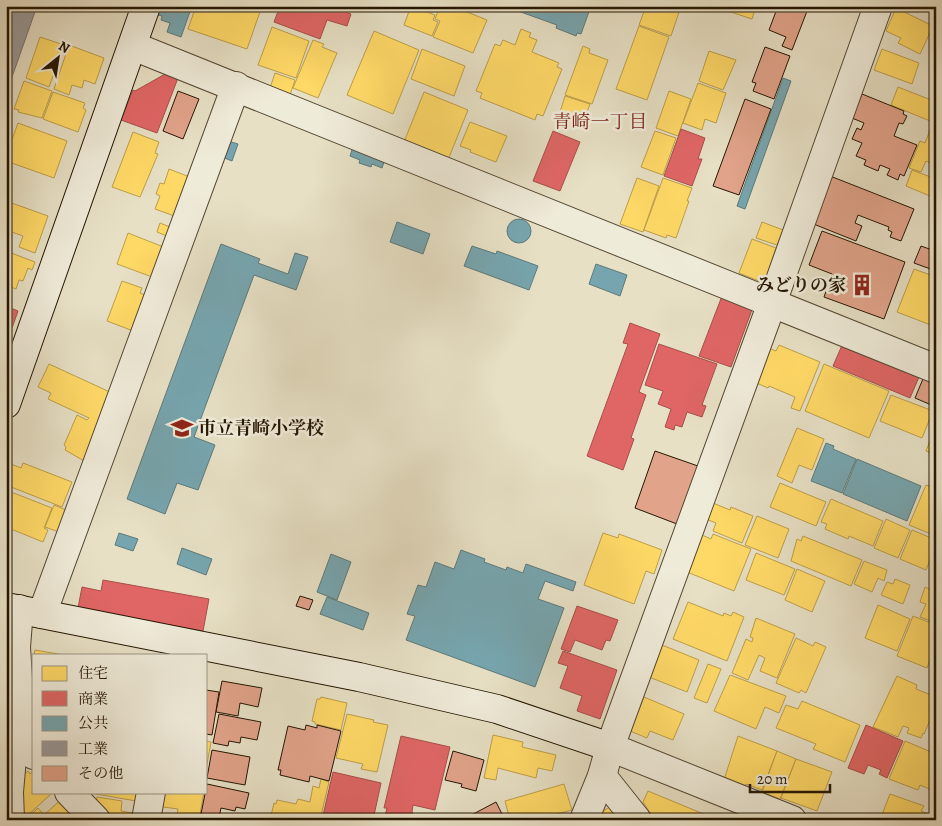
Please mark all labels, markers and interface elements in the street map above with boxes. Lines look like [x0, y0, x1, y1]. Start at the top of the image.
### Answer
north arrow [32, 32, 82, 82]
text: N [55, 36, 73, 58]
district label: 青崎一丁目 [552, 109, 648, 135]
building icon: みどりの家 [849, 272, 875, 298]
place label: みどりの家 [756, 273, 846, 297]
school or university icon: 市立青崎小学校 [169, 415, 195, 441]
place label: 市立青崎小学校 [198, 416, 324, 440]
legend [32, 654, 208, 794]
text: 住宅 [78, 663, 108, 683]
text: 商業 [78, 689, 108, 709]
text: 公共 [78, 713, 108, 733]
text: 工業 [78, 739, 108, 759]
scale bar [750, 761, 830, 793]
text: その他 [78, 763, 123, 783]
text: 20 m [757, 769, 788, 789]

